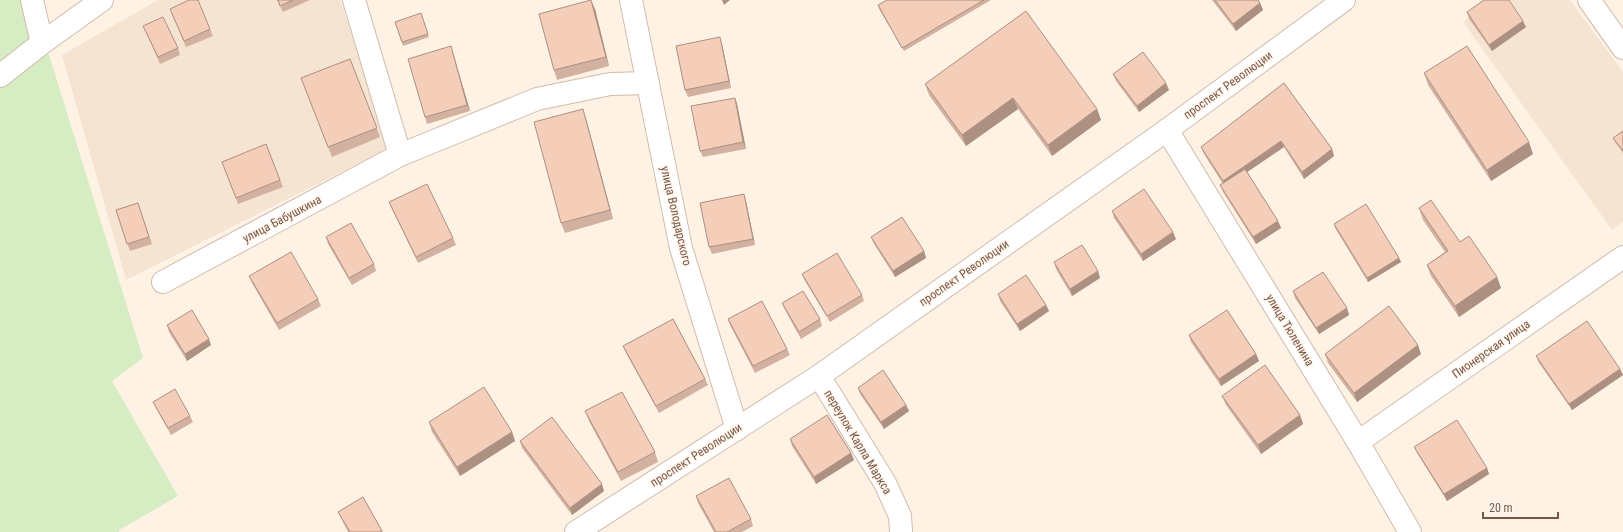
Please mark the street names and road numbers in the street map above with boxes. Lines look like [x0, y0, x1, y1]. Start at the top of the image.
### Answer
street label: проспект Революции [1181, 48, 1275, 122]
street label: улица Володарского [658, 165, 694, 267]
street label: улица Бабушкина [240, 192, 324, 246]
street label: проспект Революции [916, 237, 1012, 309]
street label: улица Тюленина [1263, 292, 1317, 369]
street label: Пионерская улица [1449, 317, 1533, 381]
street label: переулок Карла Маркса [821, 387, 895, 497]
street label: проспект Революции [648, 420, 744, 490]

